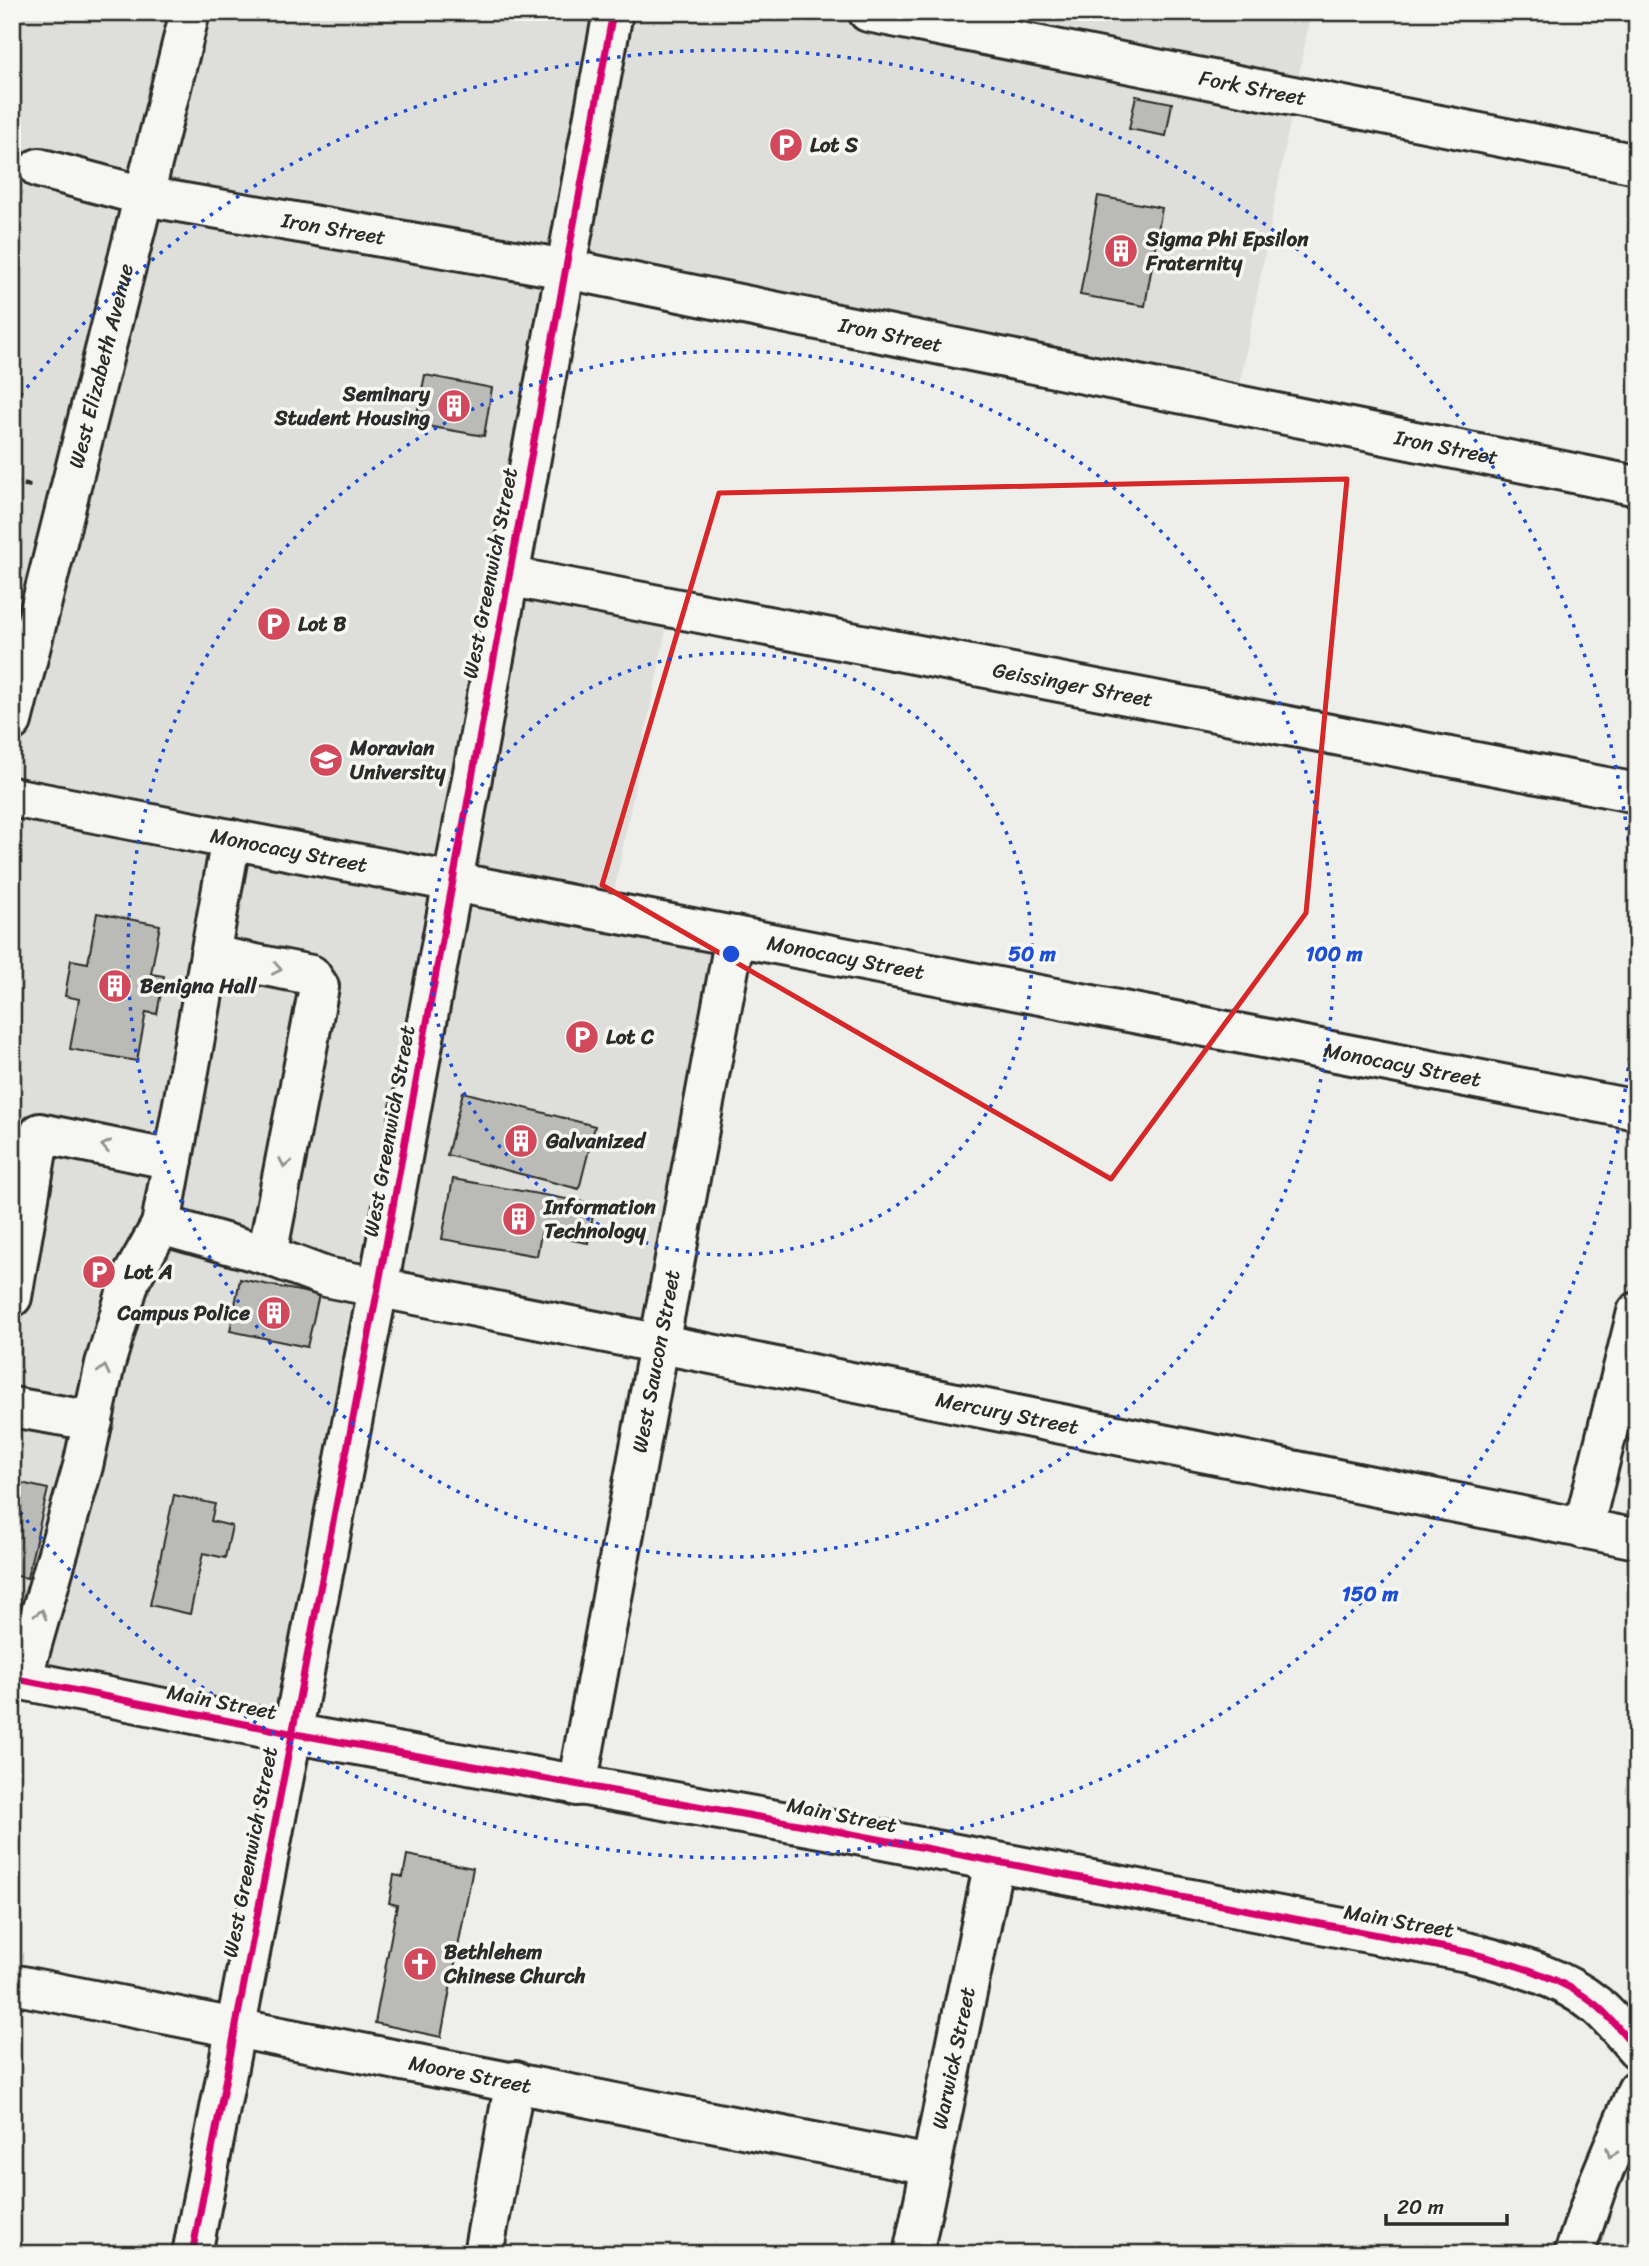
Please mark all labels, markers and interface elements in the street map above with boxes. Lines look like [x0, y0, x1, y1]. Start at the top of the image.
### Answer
street label: Fork Street [1196, 59, 1309, 117]
parking icon: Lot S [767, 126, 805, 164]
place label: Lot S [810, 126, 859, 164]
street label: Iron Street [278, 201, 388, 256]
place label: Sigma Phi Epsilon Fraternity [1145, 220, 1309, 282]
building icon: Sigma Phi Epsilon Fraternity [1102, 232, 1140, 270]
street label: West Elizabeth Avenue [57, 259, 145, 473]
street label: Iron Street [834, 306, 946, 364]
place label: Seminary Student Housing [273, 375, 431, 437]
building icon: Seminary Student Housing [435, 387, 473, 425]
street label: Iron Street [1390, 418, 1501, 476]
street label: West Greenwich Street [451, 464, 529, 682]
parking icon: Lot B [255, 605, 293, 643]
place label: Lot B [298, 605, 347, 643]
street label: Geissinger Street [989, 651, 1156, 719]
place label: Moravian University [349, 729, 447, 791]
school or university icon: Moravian University [307, 741, 345, 779]
street label: Monocacy Street [207, 817, 371, 884]
street label: Monocacy Street [764, 924, 928, 991]
text: 50 m [1008, 935, 1057, 973]
text: 100 m [1305, 935, 1363, 973]
centre of rings [719, 942, 743, 966]
one-way arrow [271, 960, 283, 975]
building icon: Benigna Hall [96, 967, 134, 1005]
place label: Benigna Hall [140, 967, 258, 1005]
parking icon: Lot C [563, 1018, 601, 1056]
place label: Lot C [606, 1018, 655, 1056]
street label: West Greenwich Street [352, 1022, 426, 1240]
street label: Monocacy Street [1321, 1031, 1484, 1099]
building icon: Galvanized [502, 1122, 540, 1160]
place label: Galvanized [545, 1122, 647, 1160]
one-way arrow [100, 1140, 112, 1155]
one-way arrow [278, 1157, 293, 1169]
place label: Information Technology [543, 1188, 656, 1250]
building icon: Information Technology [500, 1200, 538, 1238]
parking icon: Lot A [80, 1253, 118, 1291]
place label: Lot A [124, 1253, 173, 1291]
street label: West Saucon Street [620, 1267, 692, 1456]
place label: Campus Police [117, 1294, 250, 1332]
building icon: Campus Police [255, 1294, 293, 1332]
one-way arrow [96, 1364, 110, 1376]
street label: Mercury Street [932, 1380, 1082, 1446]
text: 150 m [1342, 1575, 1399, 1613]
one-way arrow [33, 1608, 47, 1620]
street label: Main Street [164, 1673, 280, 1731]
street label: West Greenwich Street [211, 1743, 289, 1961]
street label: Main Street [784, 1786, 900, 1844]
street label: Main Street [1341, 1893, 1457, 1949]
place label: Bethlehem Chinese Church [443, 1933, 586, 1995]
church icon: Bethlehem Chinese Church [401, 1945, 439, 1983]
street label: Warwick Street [920, 1983, 987, 2133]
street label: Moore Street [405, 2044, 535, 2105]
one-way arrow [1605, 2146, 1619, 2158]
scale bar [1386, 2182, 1507, 2226]
text: 20 m [1397, 2188, 1444, 2226]

